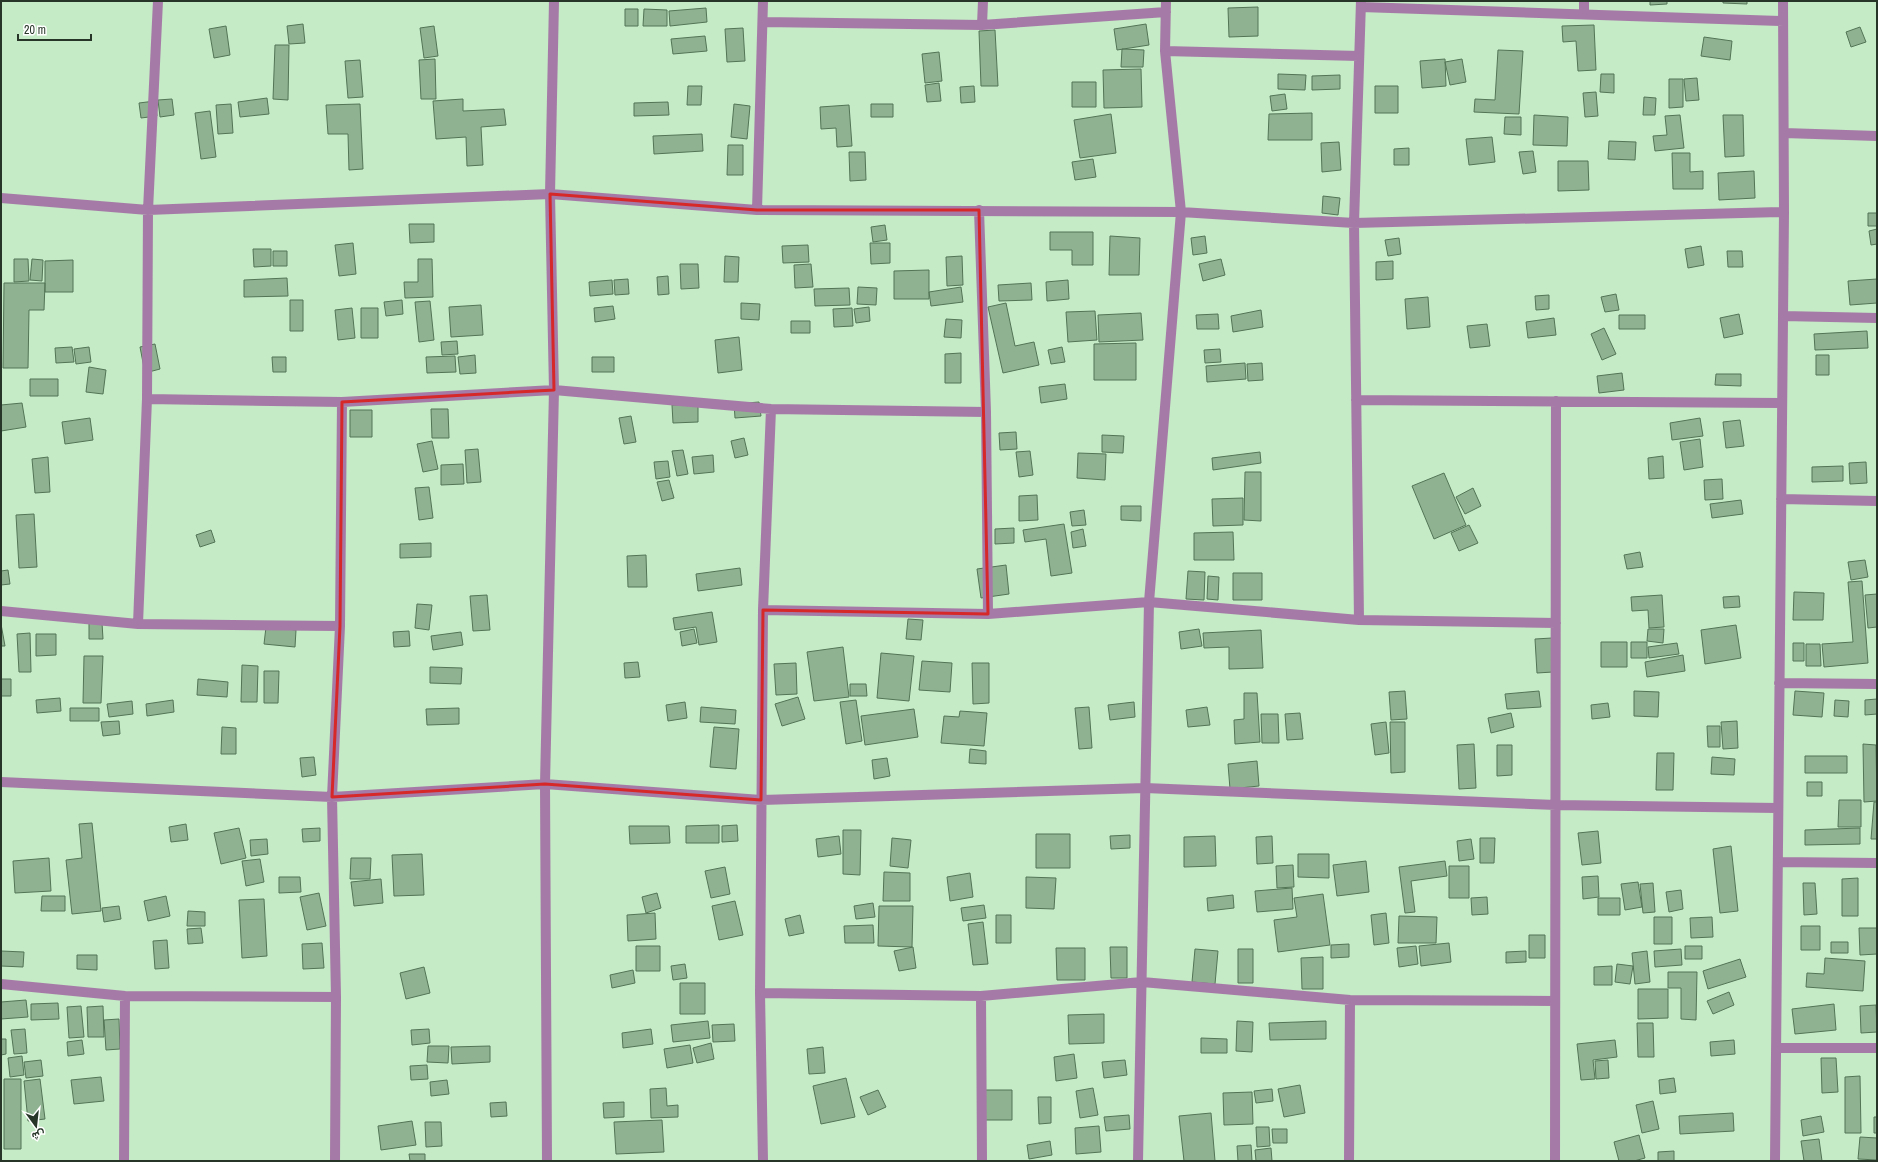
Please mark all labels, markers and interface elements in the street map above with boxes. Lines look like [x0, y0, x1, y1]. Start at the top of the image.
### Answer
scale bar [18, 16, 91, 42]
text: 20 m [24, 22, 46, 38]
north arrow [16, 1106, 56, 1146]
text: ش [30, 1127, 47, 1144]

